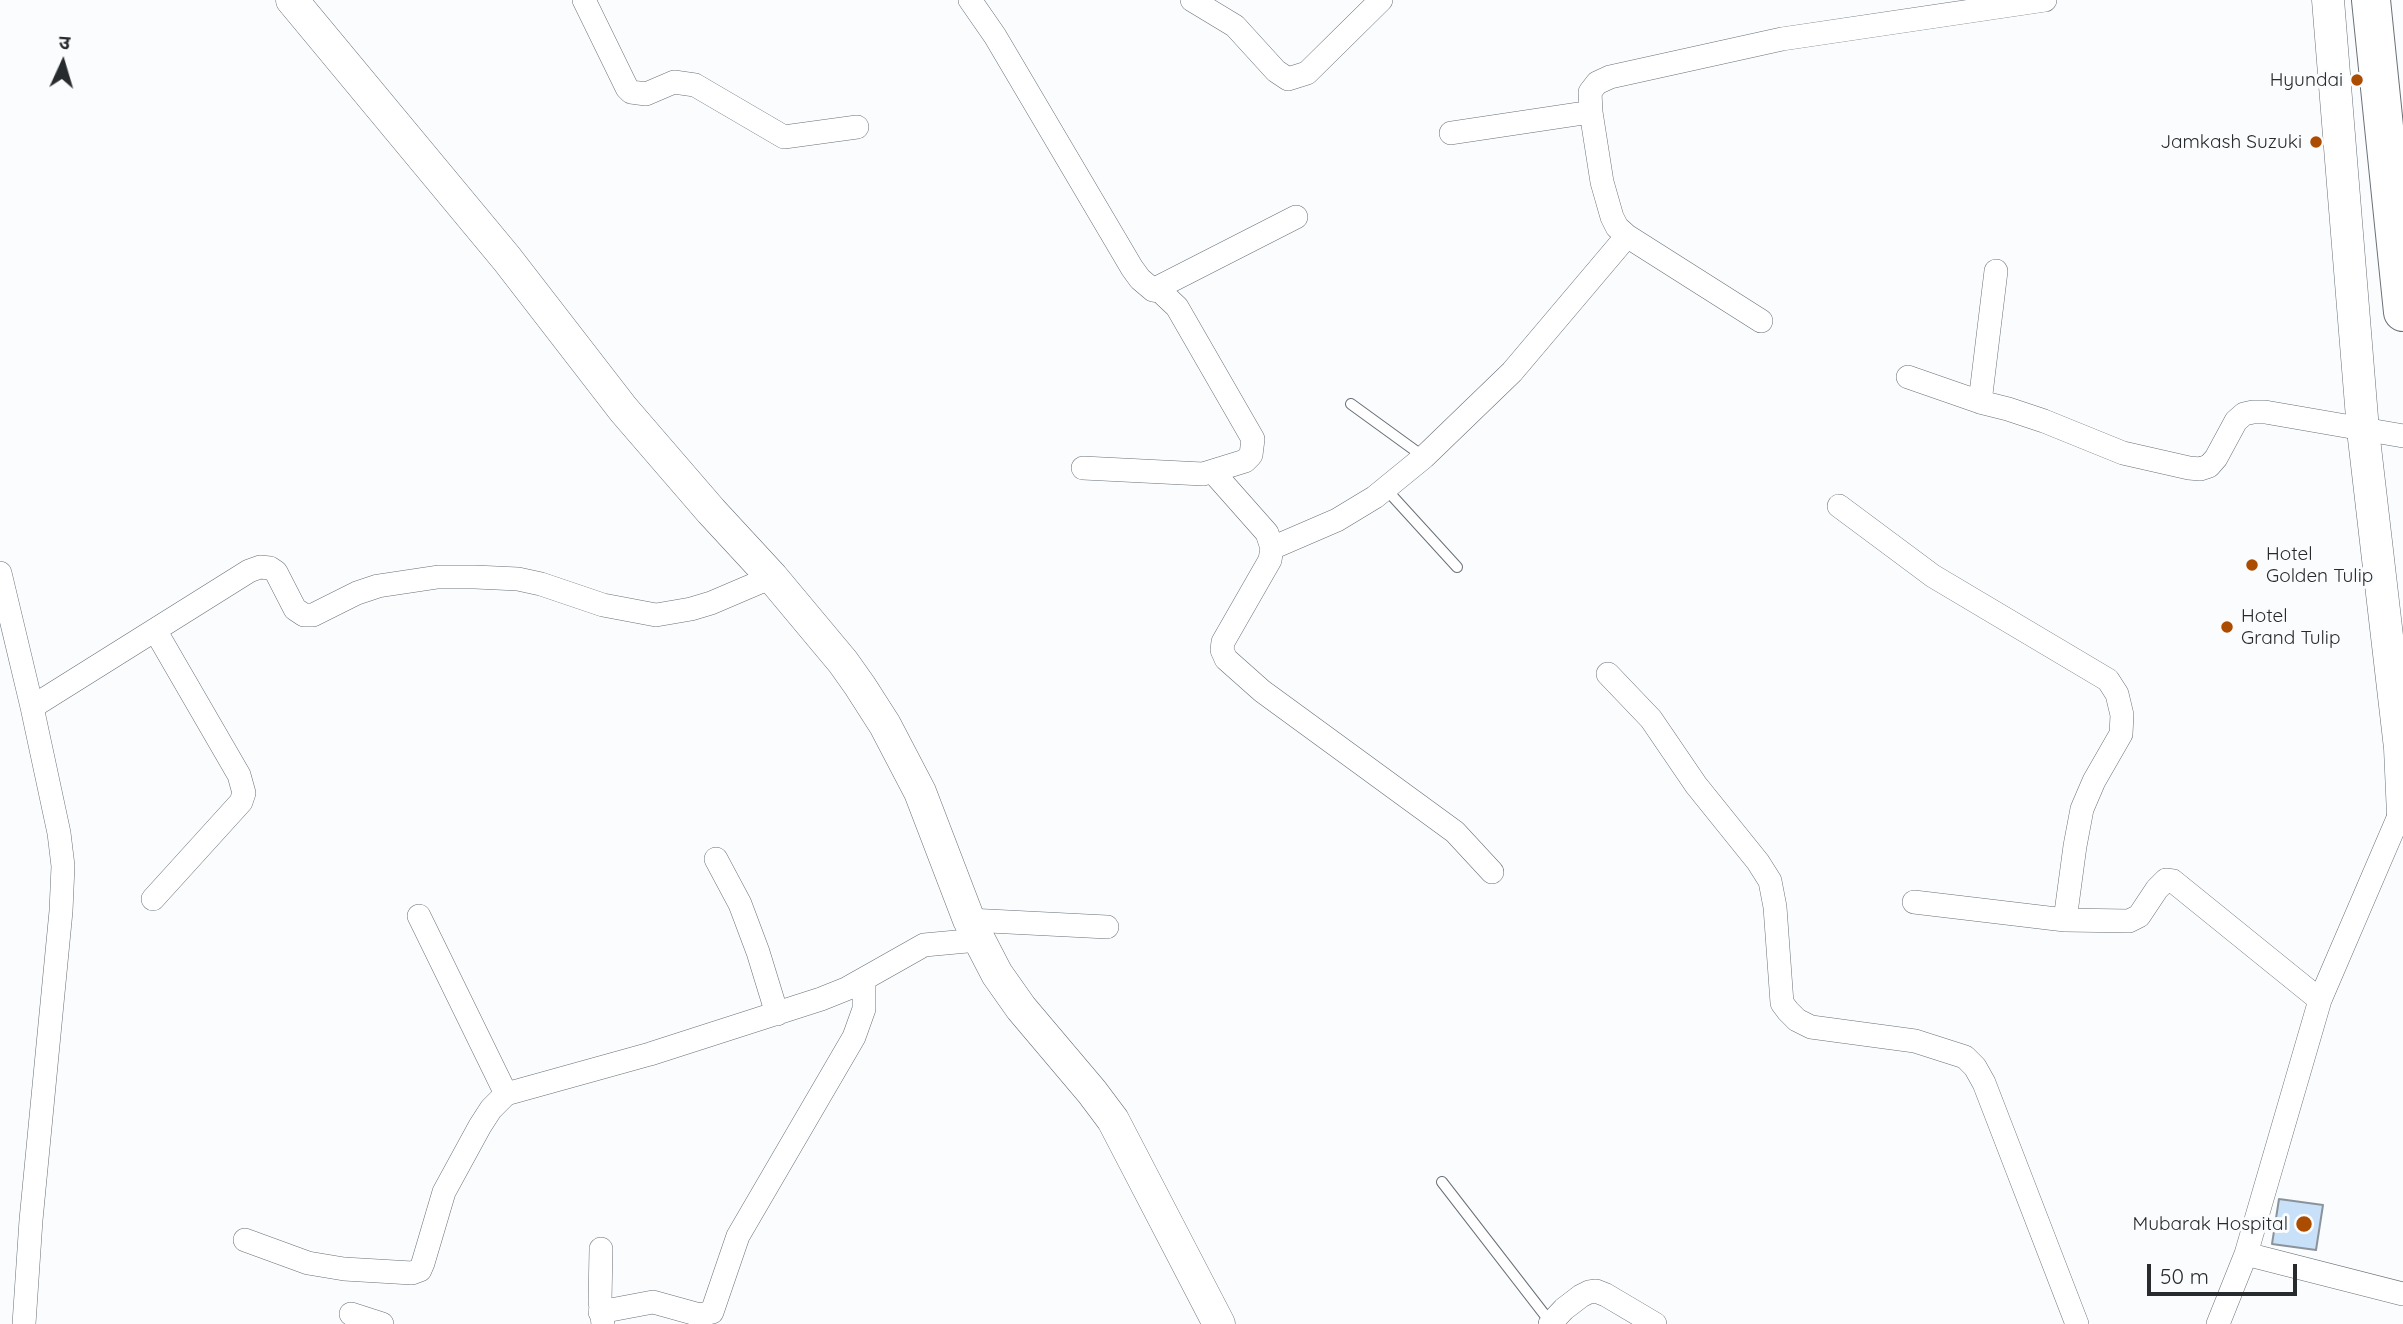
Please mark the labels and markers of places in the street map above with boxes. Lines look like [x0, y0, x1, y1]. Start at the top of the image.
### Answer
place label: Hyundai [2270, 69, 2343, 91]
marker: Hyundai [2349, 72, 2365, 88]
place label: Jamkash Suzuki [2160, 131, 2302, 153]
marker: Jamkash Suzuki [2308, 134, 2324, 150]
place label: Hotel Golden Tulip [2266, 543, 2373, 587]
marker: Hotel Golden Tulip [2244, 557, 2260, 573]
place label: Hotel Grand Tulip [2241, 605, 2340, 649]
marker: Hotel Grand Tulip [2219, 619, 2235, 635]
place label: Mubarak Hospital [2133, 1213, 2288, 1235]
marker: Mubarak Hospital [2294, 1214, 2314, 1234]

